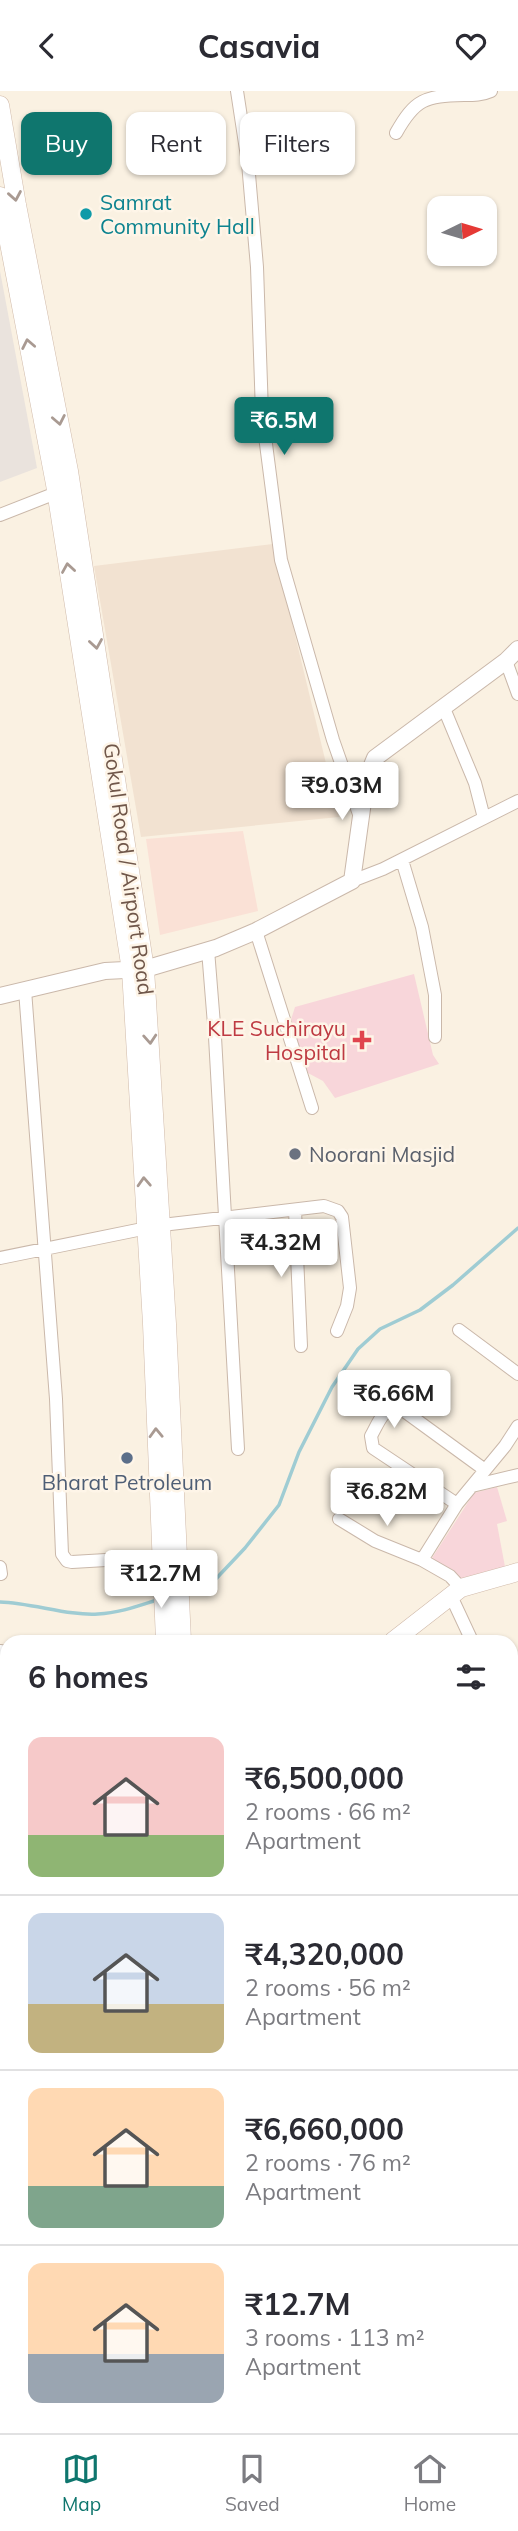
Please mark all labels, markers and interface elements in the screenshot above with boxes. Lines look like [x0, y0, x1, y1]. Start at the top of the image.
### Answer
text: Casavia [198, 26, 320, 66]
icon: back [28, 27, 66, 65]
icon: heart [452, 27, 490, 65]
chip: Buy [21, 112, 112, 175]
chip: Rent [126, 112, 226, 175]
chip: Filters [240, 112, 355, 175]
place label: Samrat Community Hall [100, 189, 255, 239]
one-way arrow [7, 190, 22, 202]
north arrow [427, 196, 497, 266]
map controls [427, 196, 497, 266]
marker: Samrat Community Hall [78, 206, 94, 222]
one-way arrow [21, 338, 36, 350]
pin: ₹6.5M [235, 397, 333, 457]
text: ₹6.5M [250, 405, 318, 434]
one-way arrow [50, 414, 65, 426]
one-way arrow [61, 562, 76, 573]
one-way arrow [88, 638, 103, 650]
street label: Gokul Road / Airport Road [98, 741, 160, 997]
pin: ₹9.03M [285, 763, 399, 822]
text: ₹9.03M [302, 770, 382, 799]
place label: KLE Suchirayu Hospital [207, 1015, 346, 1065]
marker: KLE Suchirayu Hospital [352, 1030, 372, 1050]
one-way arrow [142, 1034, 157, 1045]
place label: Noorani Masjid [309, 1141, 455, 1167]
marker: Noorani Masjid [287, 1146, 303, 1162]
one-way arrow [137, 1176, 152, 1187]
pin: ₹4.32M [224, 1219, 338, 1279]
text: ₹4.32M [241, 1227, 321, 1256]
pin: ₹6.66M [337, 1371, 451, 1430]
text: ₹6.66M [354, 1378, 434, 1407]
one-way arrow [149, 1428, 164, 1439]
marker: Bharat Petroleum [119, 1450, 135, 1466]
place label: Bharat Petroleum [42, 1469, 212, 1495]
pin: ₹6.82M [330, 1469, 444, 1528]
text: ₹6.82M [347, 1476, 427, 1505]
pin: ₹12.7M [104, 1551, 218, 1610]
text: ₹12.7M [121, 1558, 201, 1587]
text: 6 homes [28, 1658, 149, 1696]
icon: filters [452, 1658, 490, 1696]
text: ₹6,500,000 [245, 1759, 404, 1797]
icon: home [84, 1765, 168, 1849]
text: 2 rooms · 66 m² [245, 1797, 411, 1826]
text: Apartment [245, 1826, 361, 1855]
text: ₹4,320,000 [245, 1935, 404, 1973]
icon: home [84, 1941, 168, 2025]
text: 2 rooms · 56 m² [245, 1973, 411, 2002]
text: Apartment [245, 2002, 361, 2031]
text: ₹6,660,000 [245, 2110, 404, 2148]
icon: home [84, 2116, 168, 2200]
text: 2 rooms · 76 m² [245, 2148, 411, 2177]
text: Apartment [245, 2177, 361, 2206]
text: ₹12.7M [245, 2285, 351, 2323]
icon: home [84, 2291, 168, 2375]
text: 3 rooms · 113 m² [245, 2323, 425, 2352]
text: Apartment [245, 2352, 361, 2381]
tab: Map [62, 2450, 101, 2516]
tab: Saved [225, 2450, 280, 2516]
tab: Home [404, 2450, 456, 2516]

